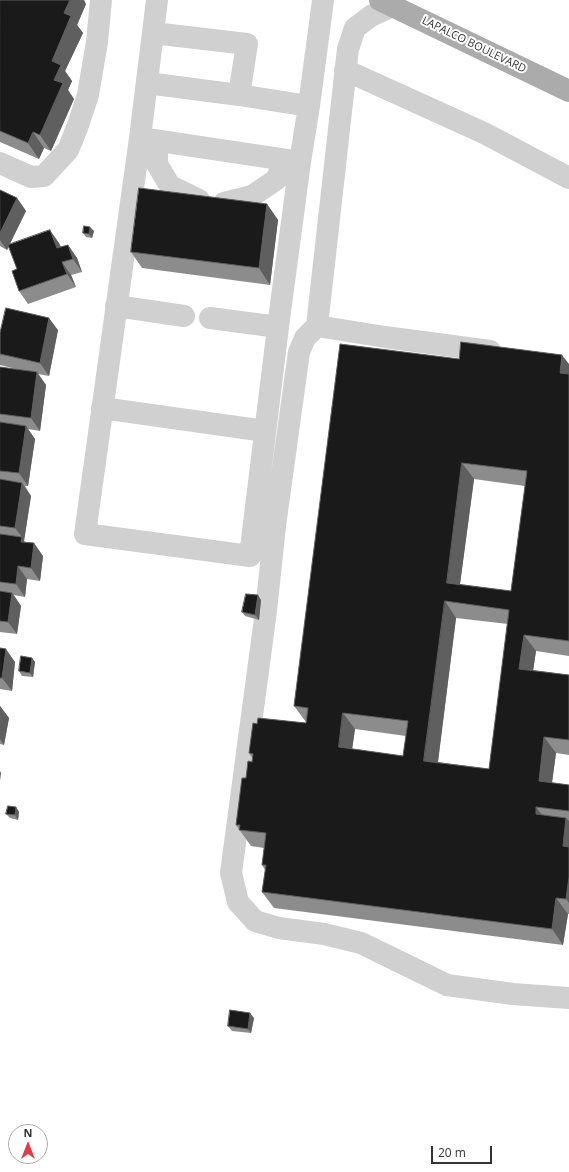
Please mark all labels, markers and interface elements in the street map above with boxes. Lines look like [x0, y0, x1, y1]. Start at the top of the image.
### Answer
street label: LAPALCO BOULEVARD [420, 14, 528, 76]
north arrow [8, 1124, 48, 1164]
text: N [24, 1125, 32, 1140]
scale bar [433, 1138, 494, 1164]
text: 20 m [438, 1144, 466, 1161]

